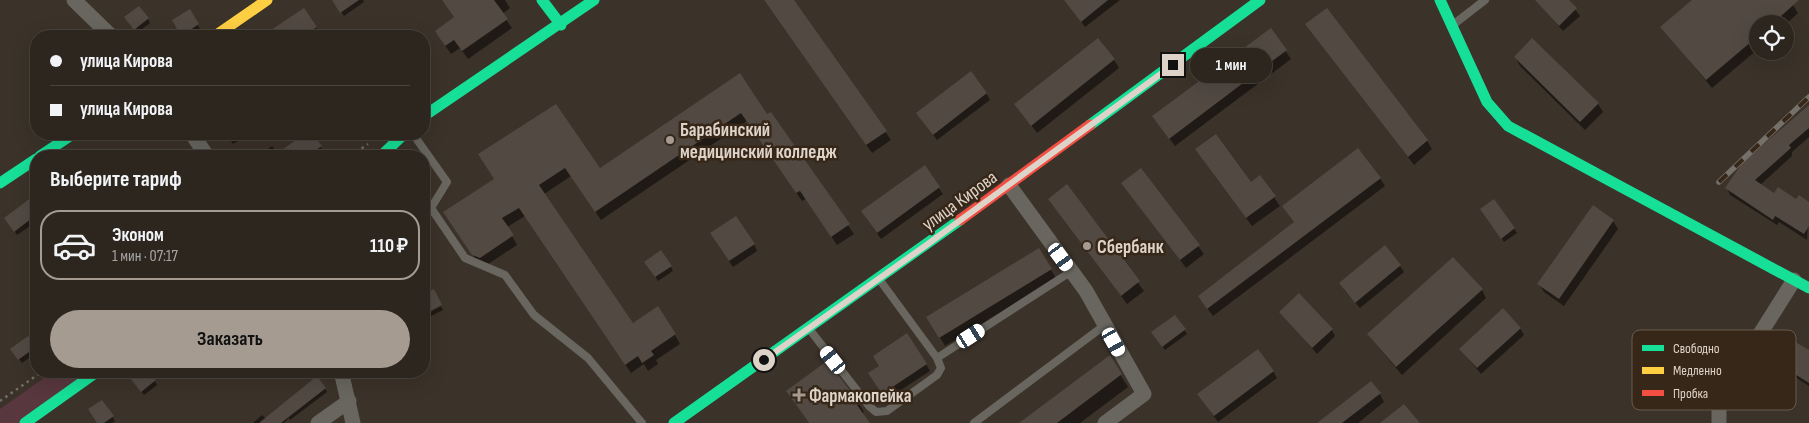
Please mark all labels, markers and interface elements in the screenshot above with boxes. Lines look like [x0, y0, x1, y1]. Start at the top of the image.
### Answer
map controls [1749, 15, 1794, 60]
button: locate [1749, 15, 1794, 60]
callout: 1 мин [1190, 48, 1273, 82]
text: улица Кирова [80, 50, 173, 73]
route end [1162, 54, 1184, 76]
text: 1 мин [1215, 56, 1247, 75]
text: улица Кирова [80, 98, 173, 121]
place label: Барабинский медицинский колледж [680, 119, 837, 164]
marker: Барабинский медицинский колледж [664, 134, 676, 146]
text: Выберите тариф [50, 166, 182, 193]
street label: улица Кирова [918, 166, 1002, 236]
icon: car [52, 223, 97, 268]
text: Эконом [112, 224, 164, 247]
text: 110 ₽ [370, 235, 408, 258]
place label: Сбербанк [1097, 236, 1164, 259]
car [1046, 240, 1075, 274]
marker: Сбербанк [1081, 240, 1093, 252]
text: 1 мин · 07:17 [112, 247, 178, 266]
button: Заказать [50, 310, 410, 368]
car [954, 322, 987, 350]
car [1100, 325, 1127, 359]
legend [1632, 330, 1796, 410]
text: Свободно [1673, 340, 1720, 357]
car [817, 344, 848, 376]
route start [753, 349, 775, 371]
text: Медленно [1673, 362, 1722, 379]
place label: Фармакопейка [809, 385, 911, 408]
text: Пробка [1673, 385, 1708, 402]
marker: Фармакопейка [793, 389, 805, 401]

